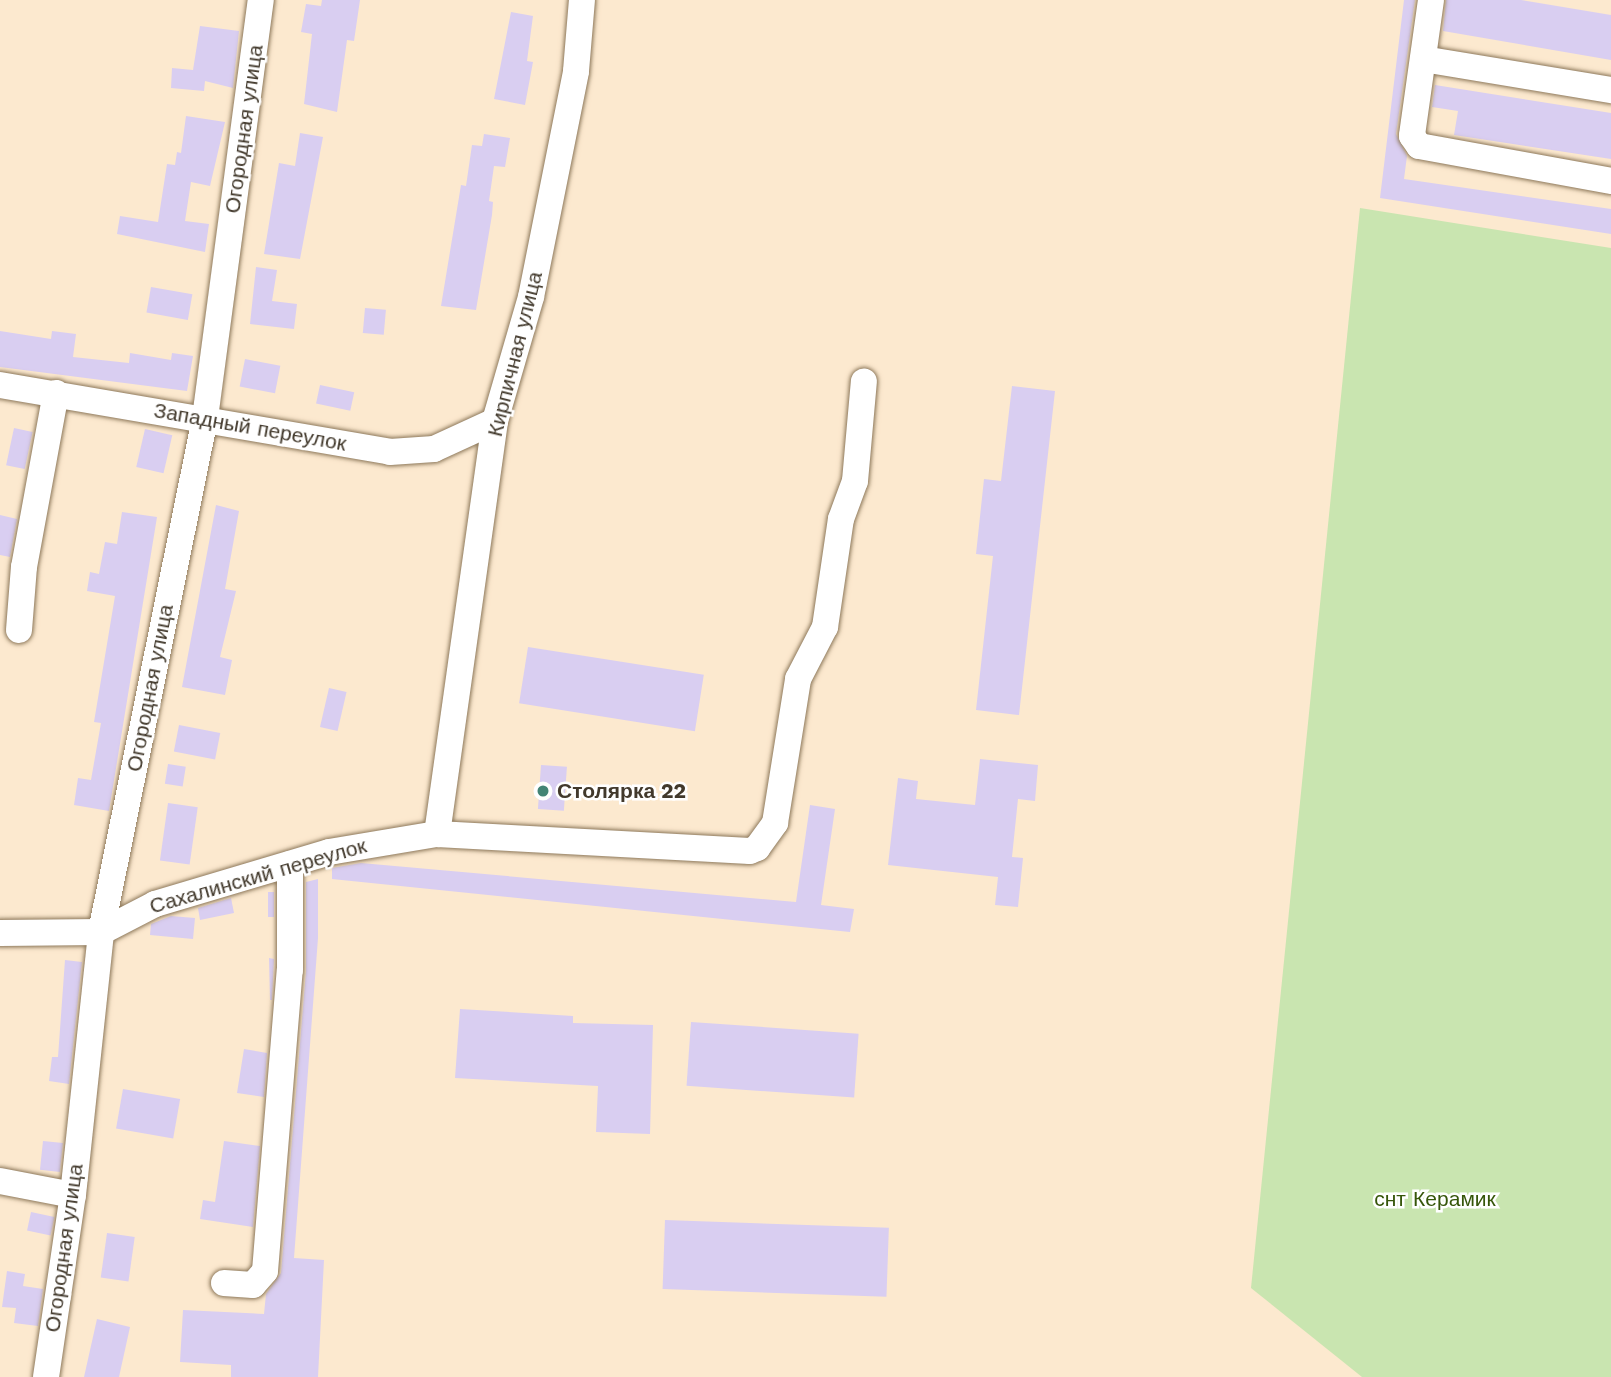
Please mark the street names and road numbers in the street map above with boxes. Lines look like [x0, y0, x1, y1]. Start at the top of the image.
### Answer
street label: Огородная улица [220, 43, 268, 215]
street label: Кирпичная улица [482, 269, 548, 439]
street label: Западный переулок [152, 398, 348, 456]
street label: Огородная улица [121, 602, 179, 774]
street label: Сахалинский переулок [147, 833, 369, 919]
street label: Огородная улица [40, 1162, 88, 1334]

